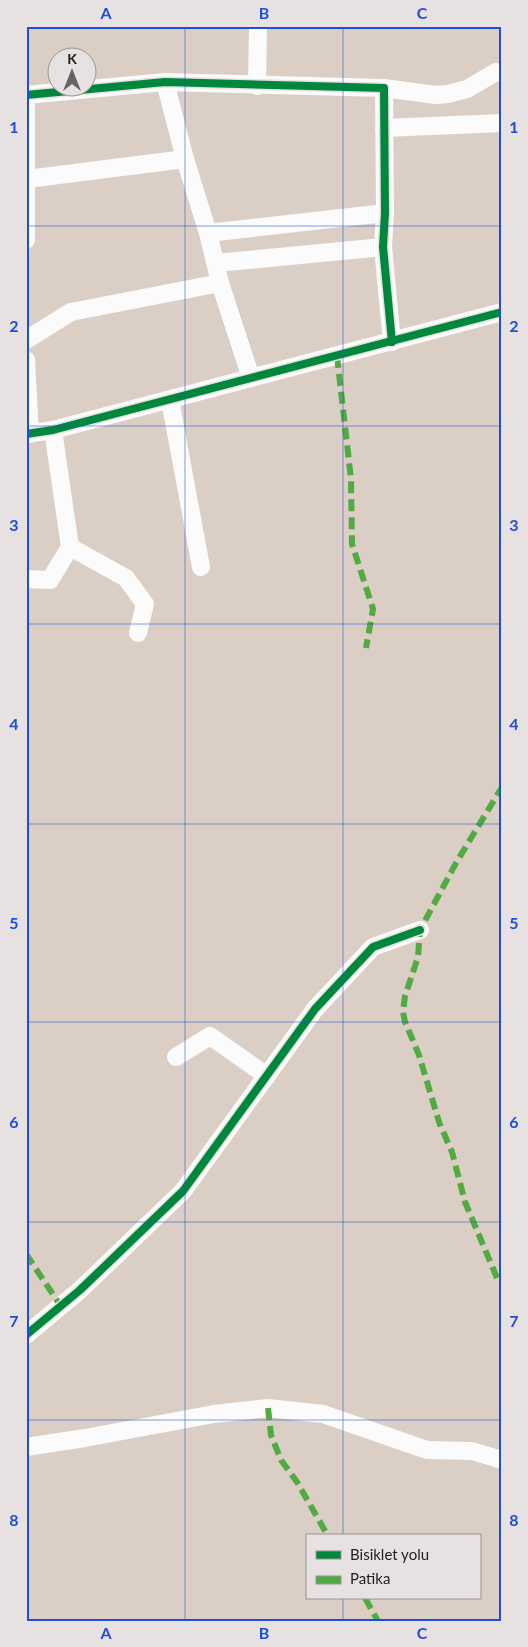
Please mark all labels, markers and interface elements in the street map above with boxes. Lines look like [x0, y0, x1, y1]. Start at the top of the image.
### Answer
text: A [99, 3, 112, 22]
text: B [259, 3, 269, 22]
text: C [417, 3, 428, 22]
north arrow [48, 48, 98, 98]
text: K [67, 50, 77, 67]
text: 1 [9, 117, 19, 136]
text: 1 [509, 117, 519, 136]
text: 2 [9, 316, 19, 335]
text: 2 [509, 316, 519, 335]
text: 3 [9, 515, 19, 534]
text: 3 [509, 515, 519, 534]
text: 4 [9, 714, 19, 733]
text: 4 [509, 714, 519, 733]
text: 5 [9, 913, 19, 932]
text: 5 [509, 913, 519, 932]
text: 6 [9, 1112, 19, 1131]
text: 6 [509, 1112, 519, 1131]
text: 7 [9, 1311, 19, 1330]
text: 7 [509, 1311, 519, 1330]
text: 8 [9, 1510, 19, 1529]
text: 8 [509, 1510, 519, 1529]
legend [306, 1534, 480, 1600]
text: Bisiklet yolu [350, 1545, 429, 1563]
text: Patika [350, 1569, 390, 1587]
text: A [99, 1623, 112, 1642]
text: B [259, 1623, 269, 1642]
text: C [417, 1623, 428, 1642]

